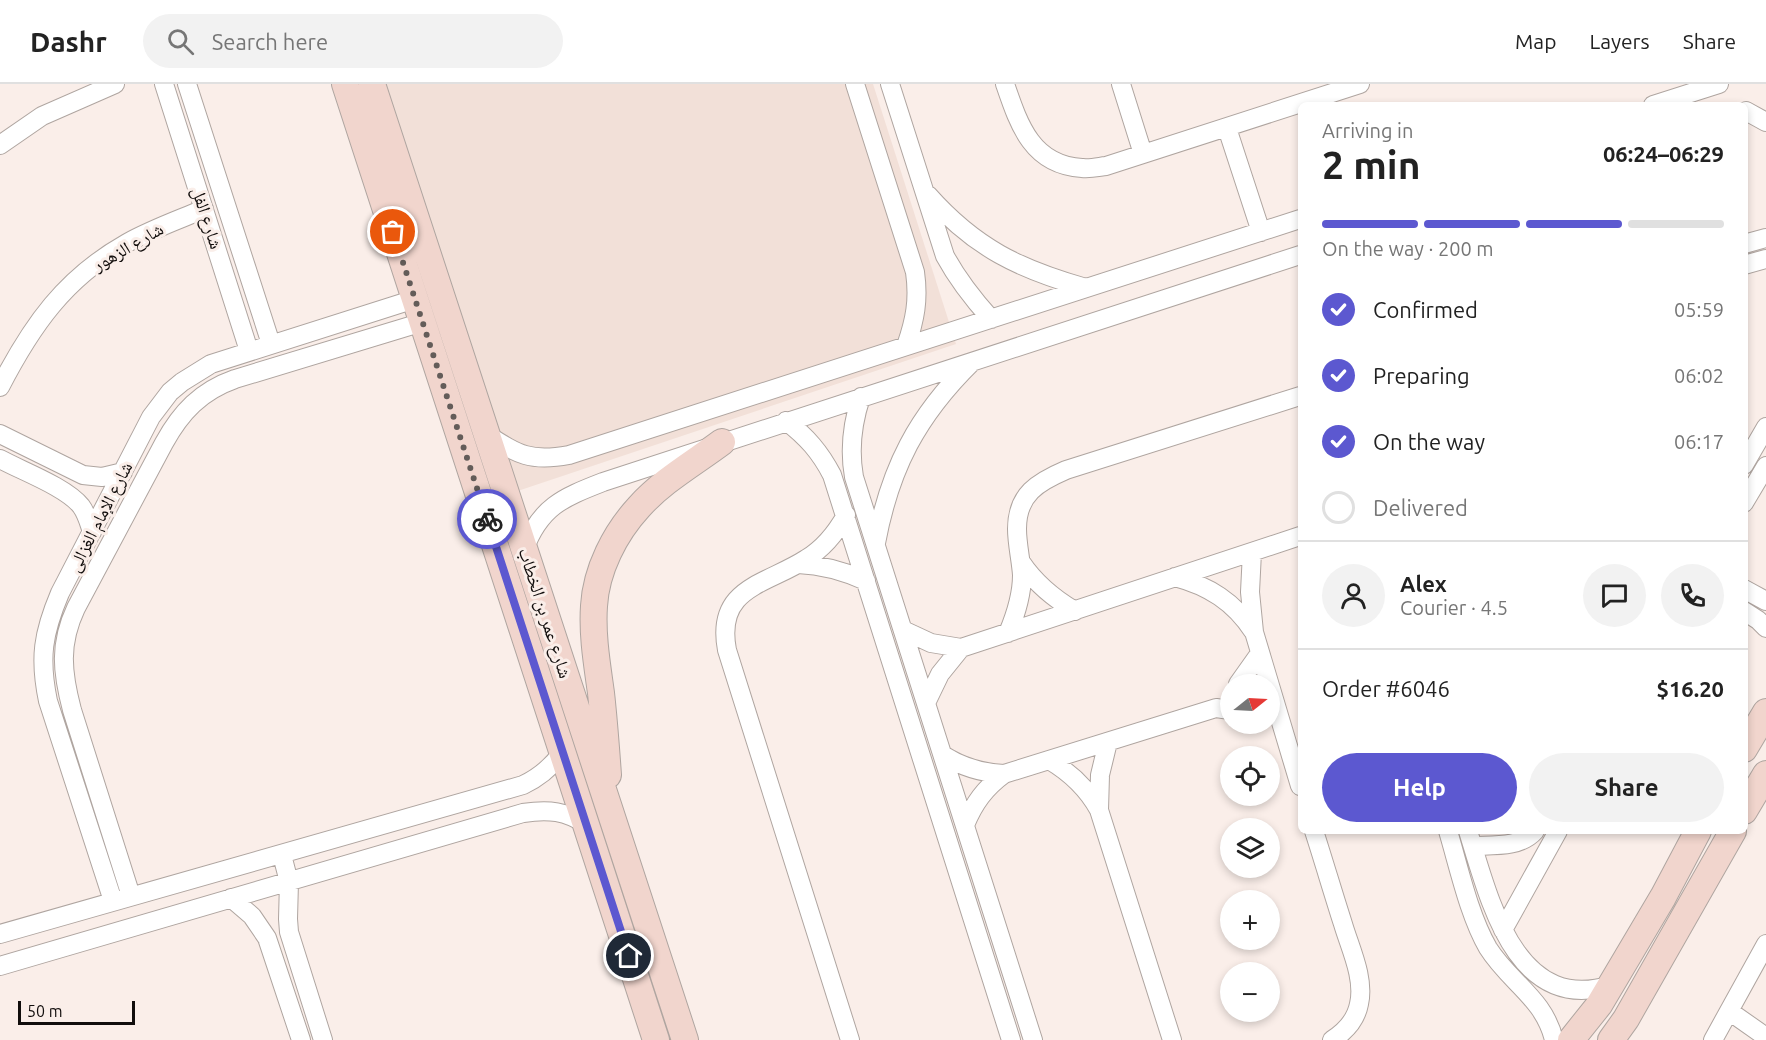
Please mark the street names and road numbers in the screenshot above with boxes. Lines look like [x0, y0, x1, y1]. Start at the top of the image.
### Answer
street label: شارع الفل [187, 184, 227, 252]
street label: شارع الزهور [88, 218, 167, 277]
street label: شارع الإمام الغزالى [63, 458, 138, 576]
street label: شارع عمر بن الخطاب [514, 545, 576, 681]

